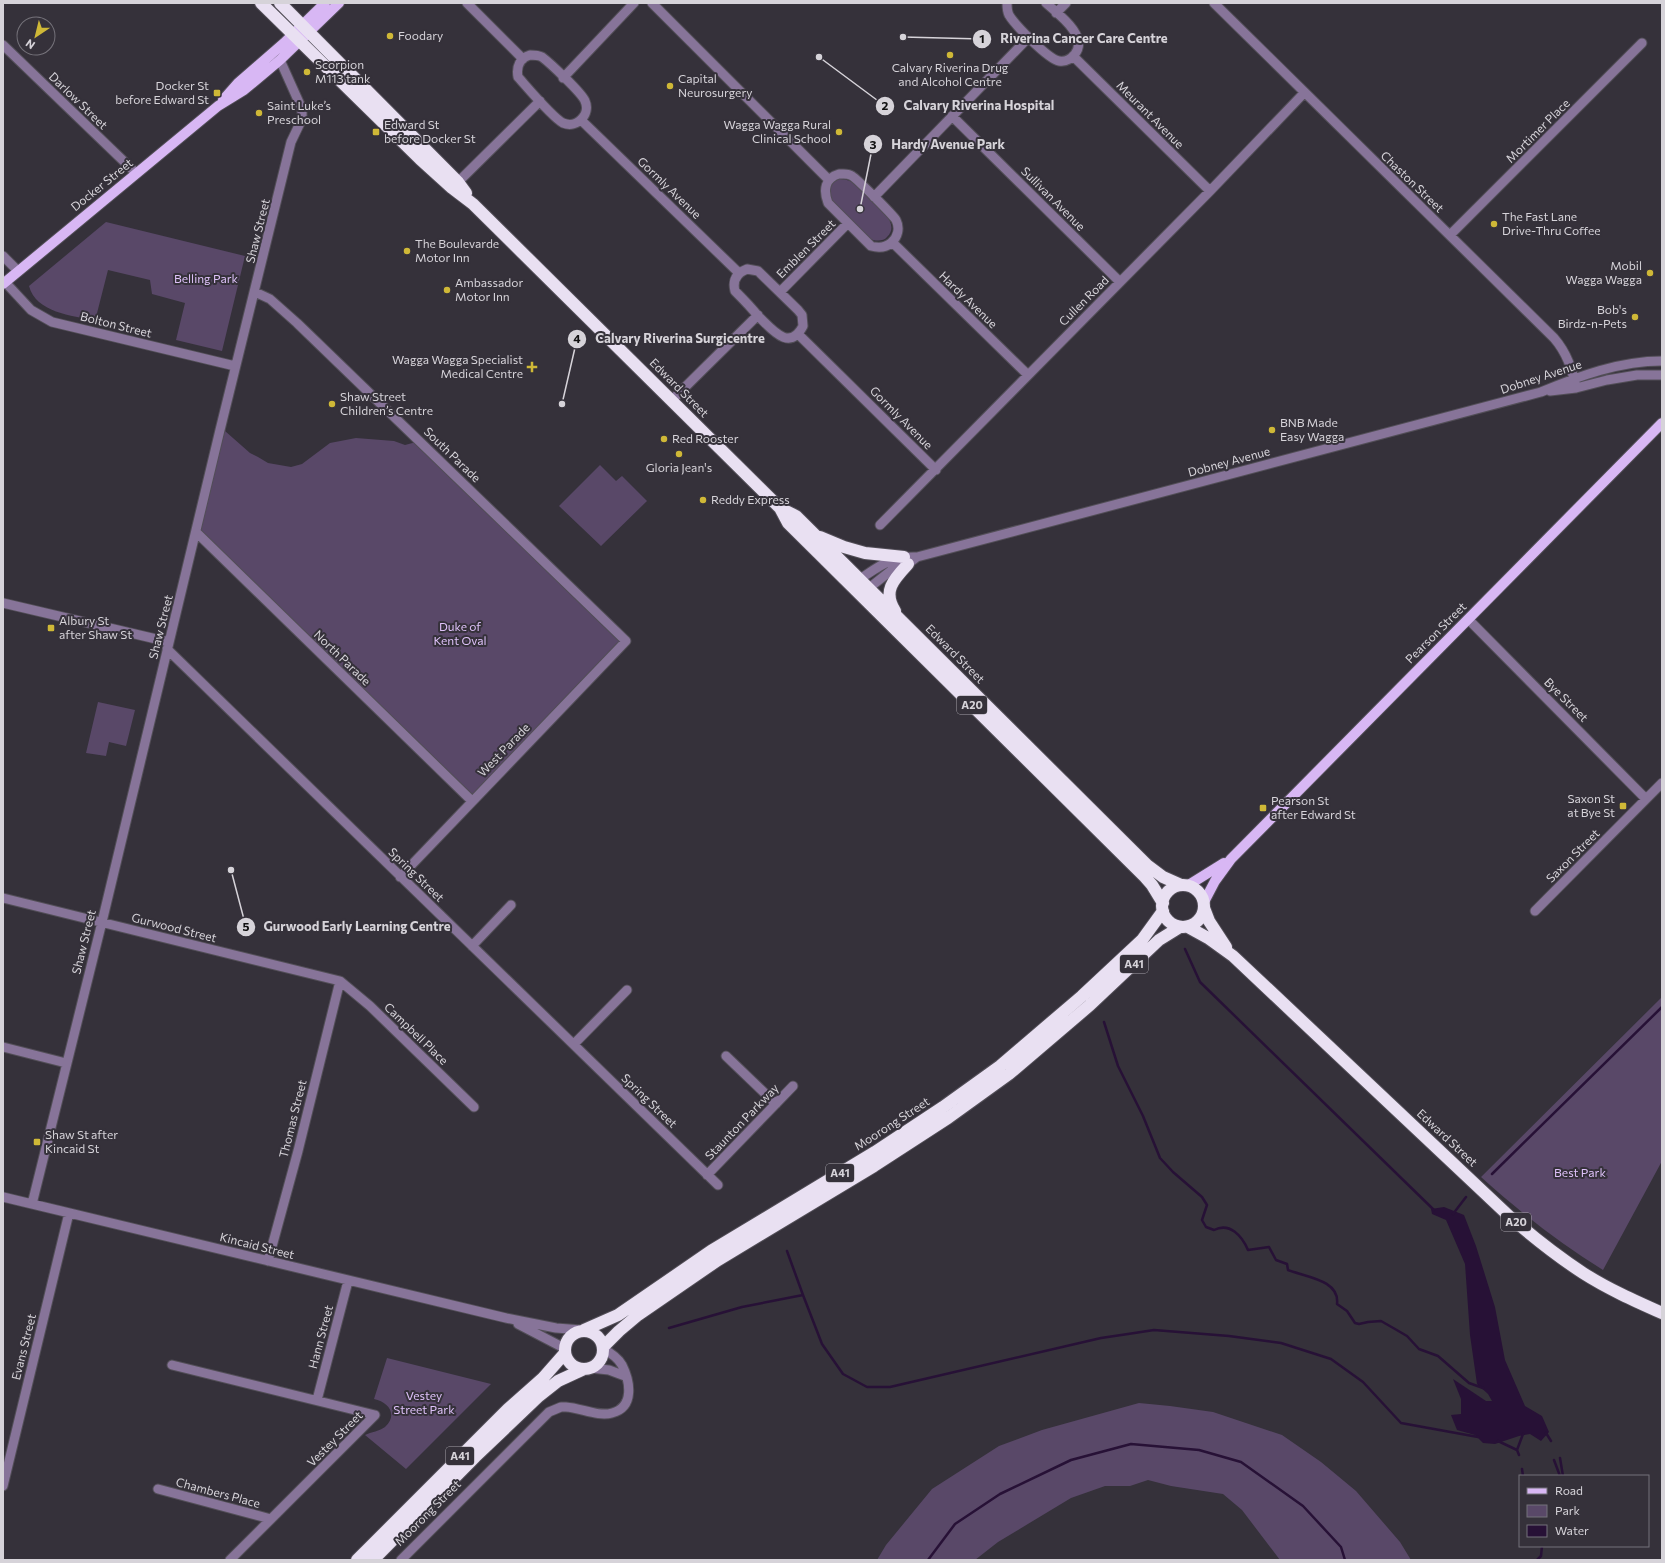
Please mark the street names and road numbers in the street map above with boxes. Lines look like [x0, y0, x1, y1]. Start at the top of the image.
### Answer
street label: Darlow Street [47, 69, 111, 132]
street label: Meurant Avenue [1114, 78, 1187, 151]
street label: Mortimer Place [1502, 95, 1572, 165]
street label: Chaston Street [1378, 148, 1447, 215]
street label: Gormly Avenue [635, 153, 704, 221]
street label: Docker Street [68, 155, 135, 213]
street label: Sullivan Avenue [1019, 163, 1089, 233]
street label: Shaw Street [242, 197, 272, 264]
street label: Emblen Street [773, 216, 838, 281]
street label: Hardy Avenue [937, 268, 1001, 330]
street label: Cullen Road [1056, 272, 1111, 328]
street label: Bolton Street [79, 308, 153, 340]
street label: Edward Street [647, 355, 712, 420]
street label: Dobney Avenue [1498, 356, 1583, 396]
street label: Gormly Avenue [867, 383, 936, 452]
street label: South Parade [422, 424, 484, 485]
street label: Dobney Avenue [1186, 443, 1271, 479]
street label: Shaw Street [145, 593, 175, 660]
street label: Pearson Street [1402, 599, 1469, 666]
street label: Edward Street [923, 621, 988, 686]
street label: North Parade [312, 627, 374, 688]
street label: Bye Street [1542, 674, 1592, 724]
road number: A20 [957, 696, 987, 714]
street label: West Parade [474, 720, 532, 779]
street label: Saxon Street [1543, 826, 1602, 885]
street label: Spring Street [386, 844, 447, 904]
street label: Shaw Street [68, 908, 98, 975]
street label: Gurwood Street [130, 910, 218, 944]
road number: A41 [1120, 955, 1148, 973]
street label: Campbell Place [382, 999, 451, 1067]
street label: Spring Street [619, 1070, 680, 1130]
street label: Thomas Street [276, 1078, 309, 1159]
street label: Staunton Parkway [702, 1081, 781, 1162]
street label: Moorong Street [851, 1094, 932, 1153]
street label: Edward Street [1415, 1106, 1481, 1169]
road number: A41 [826, 1164, 854, 1182]
road number: A20 [1501, 1213, 1531, 1231]
street label: Kincaid Street [218, 1229, 296, 1261]
street label: Hann Street [305, 1303, 335, 1370]
street label: Evans Street [8, 1312, 38, 1381]
street label: Vestey Street [304, 1408, 365, 1469]
road number: A41 [446, 1447, 474, 1465]
street label: Chambers Place [175, 1474, 262, 1510]
street label: Moorong Street [392, 1476, 463, 1548]

